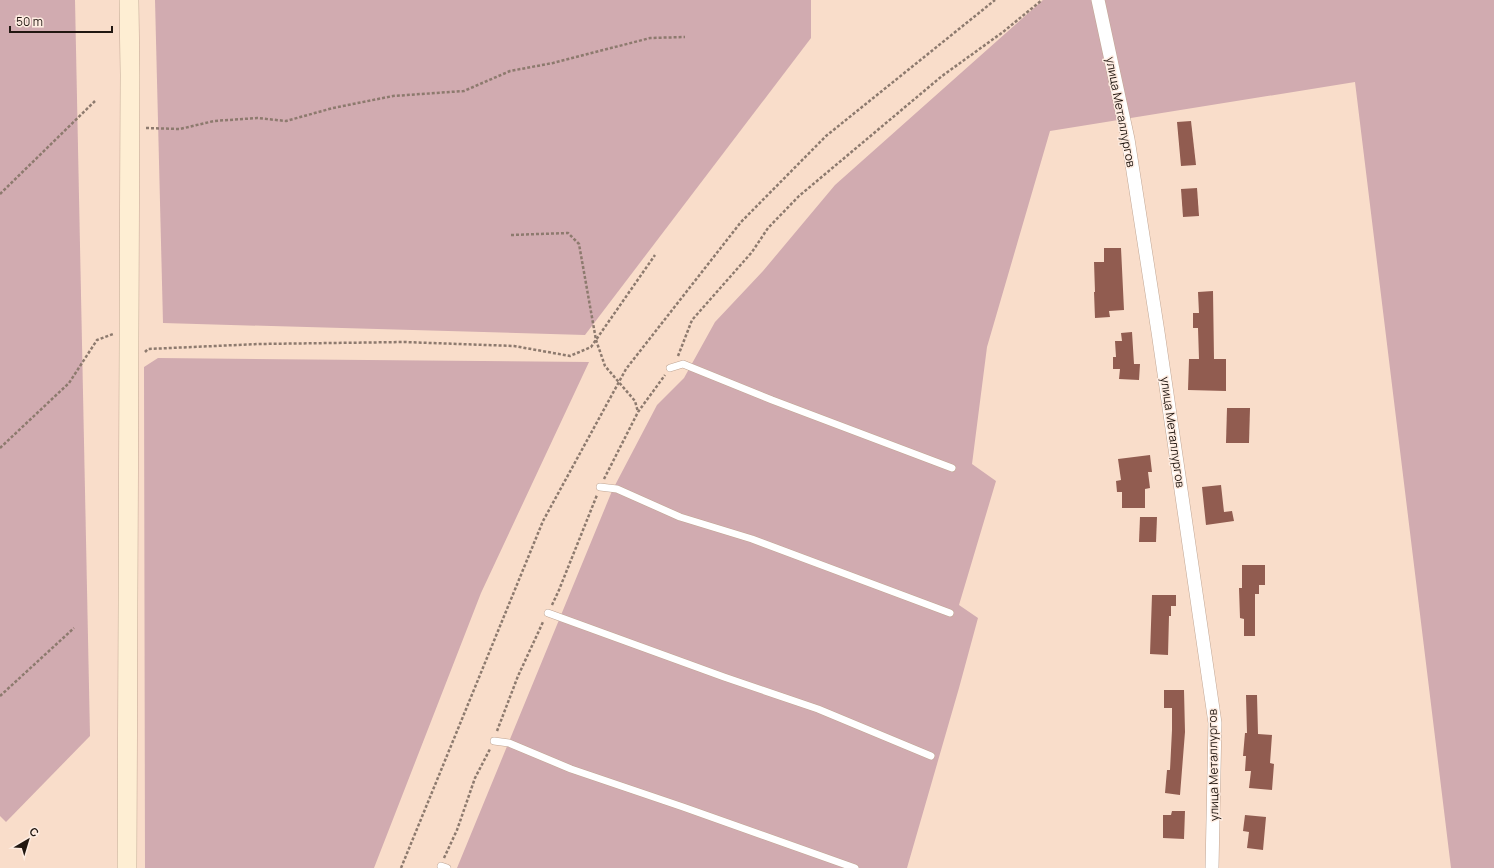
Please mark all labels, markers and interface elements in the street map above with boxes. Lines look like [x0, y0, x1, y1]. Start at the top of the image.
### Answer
scale bar [10, 8, 112, 34]
text: 50 m [16, 13, 43, 30]
street label: улица Металлургов [1102, 55, 1140, 169]
street label: улица Металлургов [1157, 375, 1189, 489]
street label: улица Металлургов [1204, 708, 1222, 821]
north arrow [8, 820, 48, 860]
text: С [27, 823, 42, 840]

